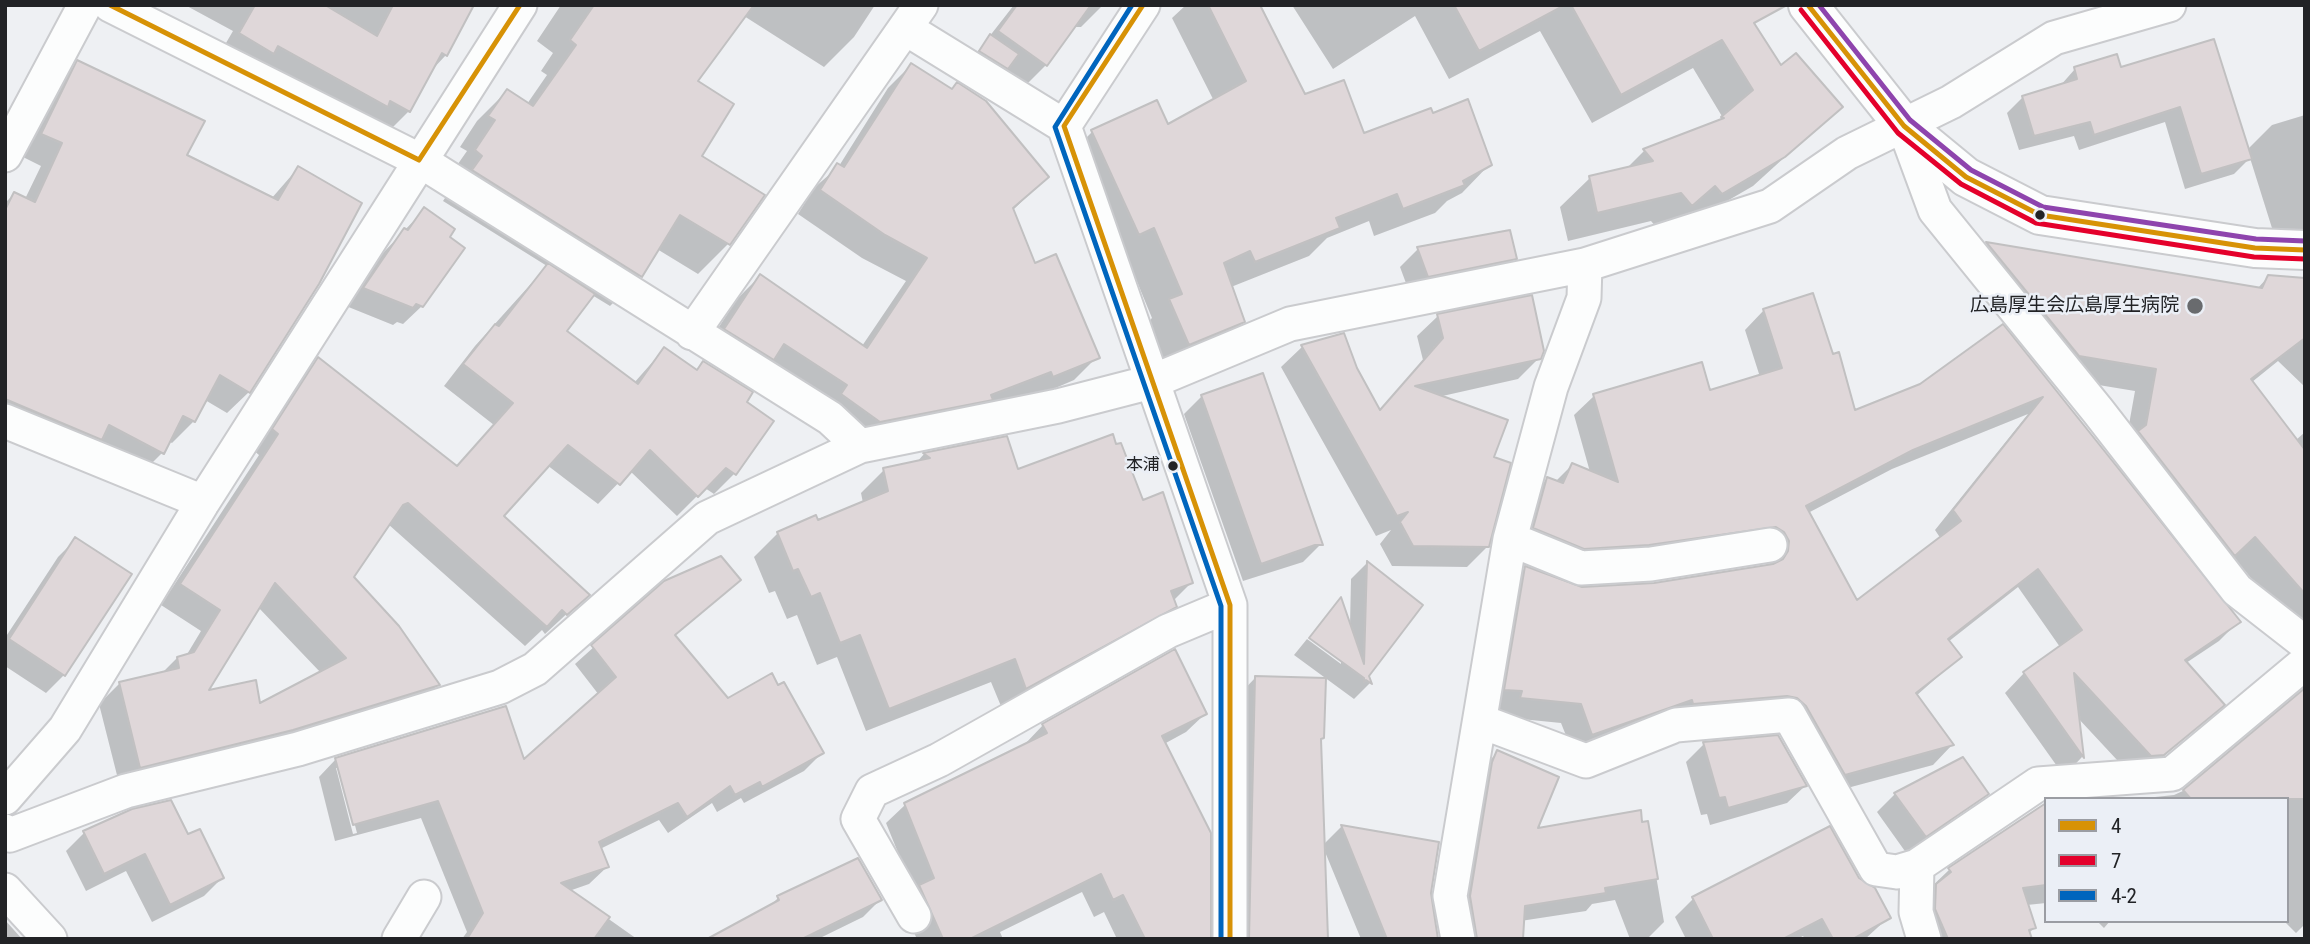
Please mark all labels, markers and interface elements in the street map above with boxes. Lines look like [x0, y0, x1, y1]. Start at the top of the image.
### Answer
unlabelled marker [2033, 208, 2047, 222]
place label: 広島厚生会広島厚生病院 [1970, 295, 2179, 317]
marker: 広島厚生会広島厚生病院 [2185, 296, 2205, 316]
place label: 本浦 [1126, 456, 1160, 476]
marker: 本浦 [1166, 459, 1180, 473]
legend [2044, 797, 2289, 923]
text: 4 [2111, 814, 2121, 838]
text: 7 [2111, 849, 2121, 873]
text: 4-2 [2111, 884, 2137, 908]

